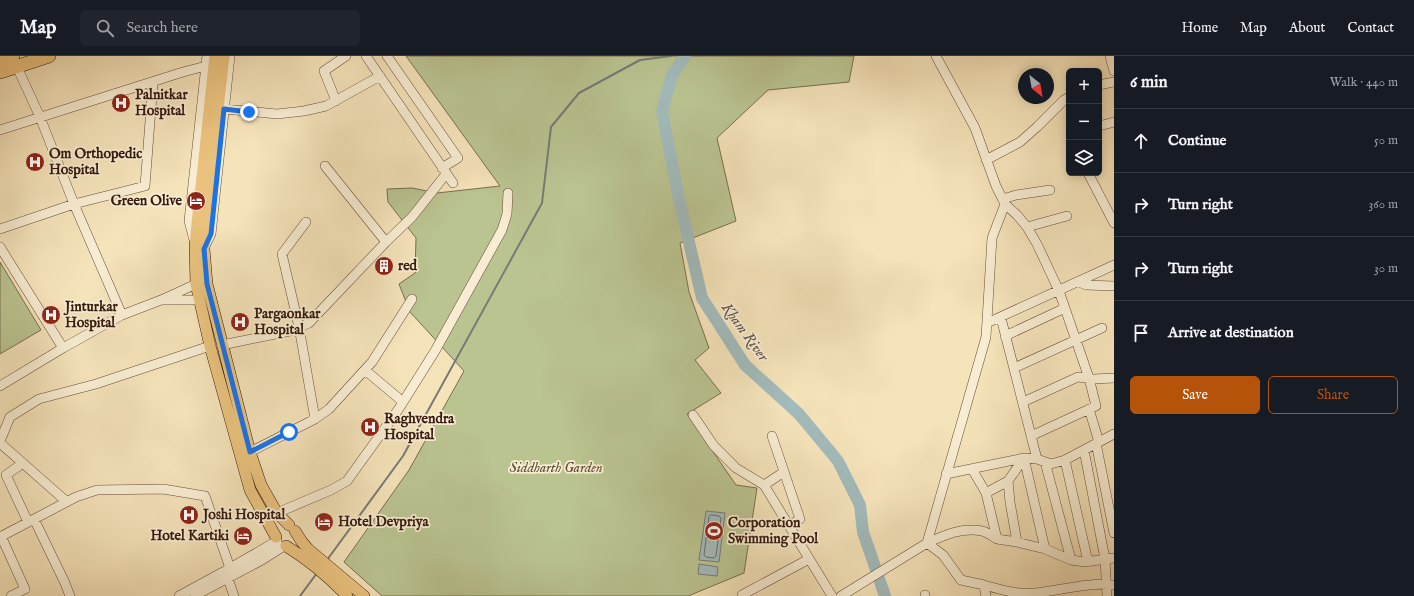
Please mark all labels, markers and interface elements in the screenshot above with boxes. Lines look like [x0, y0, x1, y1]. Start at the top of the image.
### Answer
search box [80, 10, 360, 46]
text: Map [20, 16, 56, 40]
icon: search [94, 17, 116, 39]
text: Search here [126, 18, 198, 37]
text: Home [1182, 19, 1218, 37]
text: Map [1240, 19, 1267, 37]
text: About [1289, 19, 1325, 37]
text: Contact [1347, 19, 1394, 37]
north arrow [1018, 68, 1054, 104]
map controls [1066, 68, 1102, 176]
button: + [1066, 68, 1102, 104]
text: 6 min [1130, 72, 1168, 93]
text: Walk · 440 m [1330, 74, 1398, 91]
place label: Palnitkar Hospital [135, 86, 188, 120]
hospital icon: Palnitkar Hospital [110, 92, 132, 114]
route end [240, 103, 258, 121]
button: − [1066, 104, 1102, 140]
icon: ahead [1130, 130, 1152, 152]
text: Continue [1168, 131, 1226, 150]
text: 50 m [1374, 132, 1398, 149]
button: layers [1066, 140, 1102, 176]
place label: Om Orthopedic Hospital [49, 145, 142, 179]
hospital icon: Om Orthopedic Hospital [24, 151, 46, 173]
hotel icon: Green Olive [185, 190, 207, 212]
place label: Green Olive [111, 192, 183, 210]
icon: right [1130, 194, 1152, 216]
text: Turn right [1168, 195, 1233, 214]
text: 360 m [1368, 196, 1398, 213]
building icon: red [373, 255, 395, 277]
place label: red [398, 257, 418, 275]
icon: right [1130, 258, 1152, 280]
text: Turn right [1168, 259, 1233, 278]
text: 30 m [1374, 260, 1398, 277]
place label: Jinturkar Hospital [63, 298, 118, 332]
water label: Kham River [717, 298, 773, 366]
hospital icon: Jinturkar Hospital [40, 304, 62, 326]
place label: Pargaonkar Hospital [254, 305, 321, 339]
hospital icon: Pargaonkar Hospital [229, 311, 251, 333]
icon: arrive [1130, 322, 1152, 344]
text: Arrive at destination [1168, 323, 1294, 342]
button: Save [1130, 376, 1260, 414]
button: Share [1268, 376, 1398, 414]
place label: Raghvendra Hospital [384, 410, 455, 444]
hospital icon: Raghvendra Hospital [359, 416, 381, 438]
route start [280, 423, 298, 441]
park label: Siddharth Garden [510, 459, 602, 477]
hospital icon: Joshi Hospital [178, 504, 200, 526]
place label: Joshi Hospital [201, 506, 286, 524]
hotel icon: Hotel Devpriya [313, 511, 335, 533]
place label: Hotel Devpriya [338, 513, 430, 531]
place label: Corporation Swimming Pool [728, 514, 819, 548]
sports icon: Corporation Swimming Pool [703, 520, 725, 542]
hotel icon: Hotel Kartiki [232, 525, 254, 547]
place label: Hotel Kartiki [150, 527, 229, 545]

